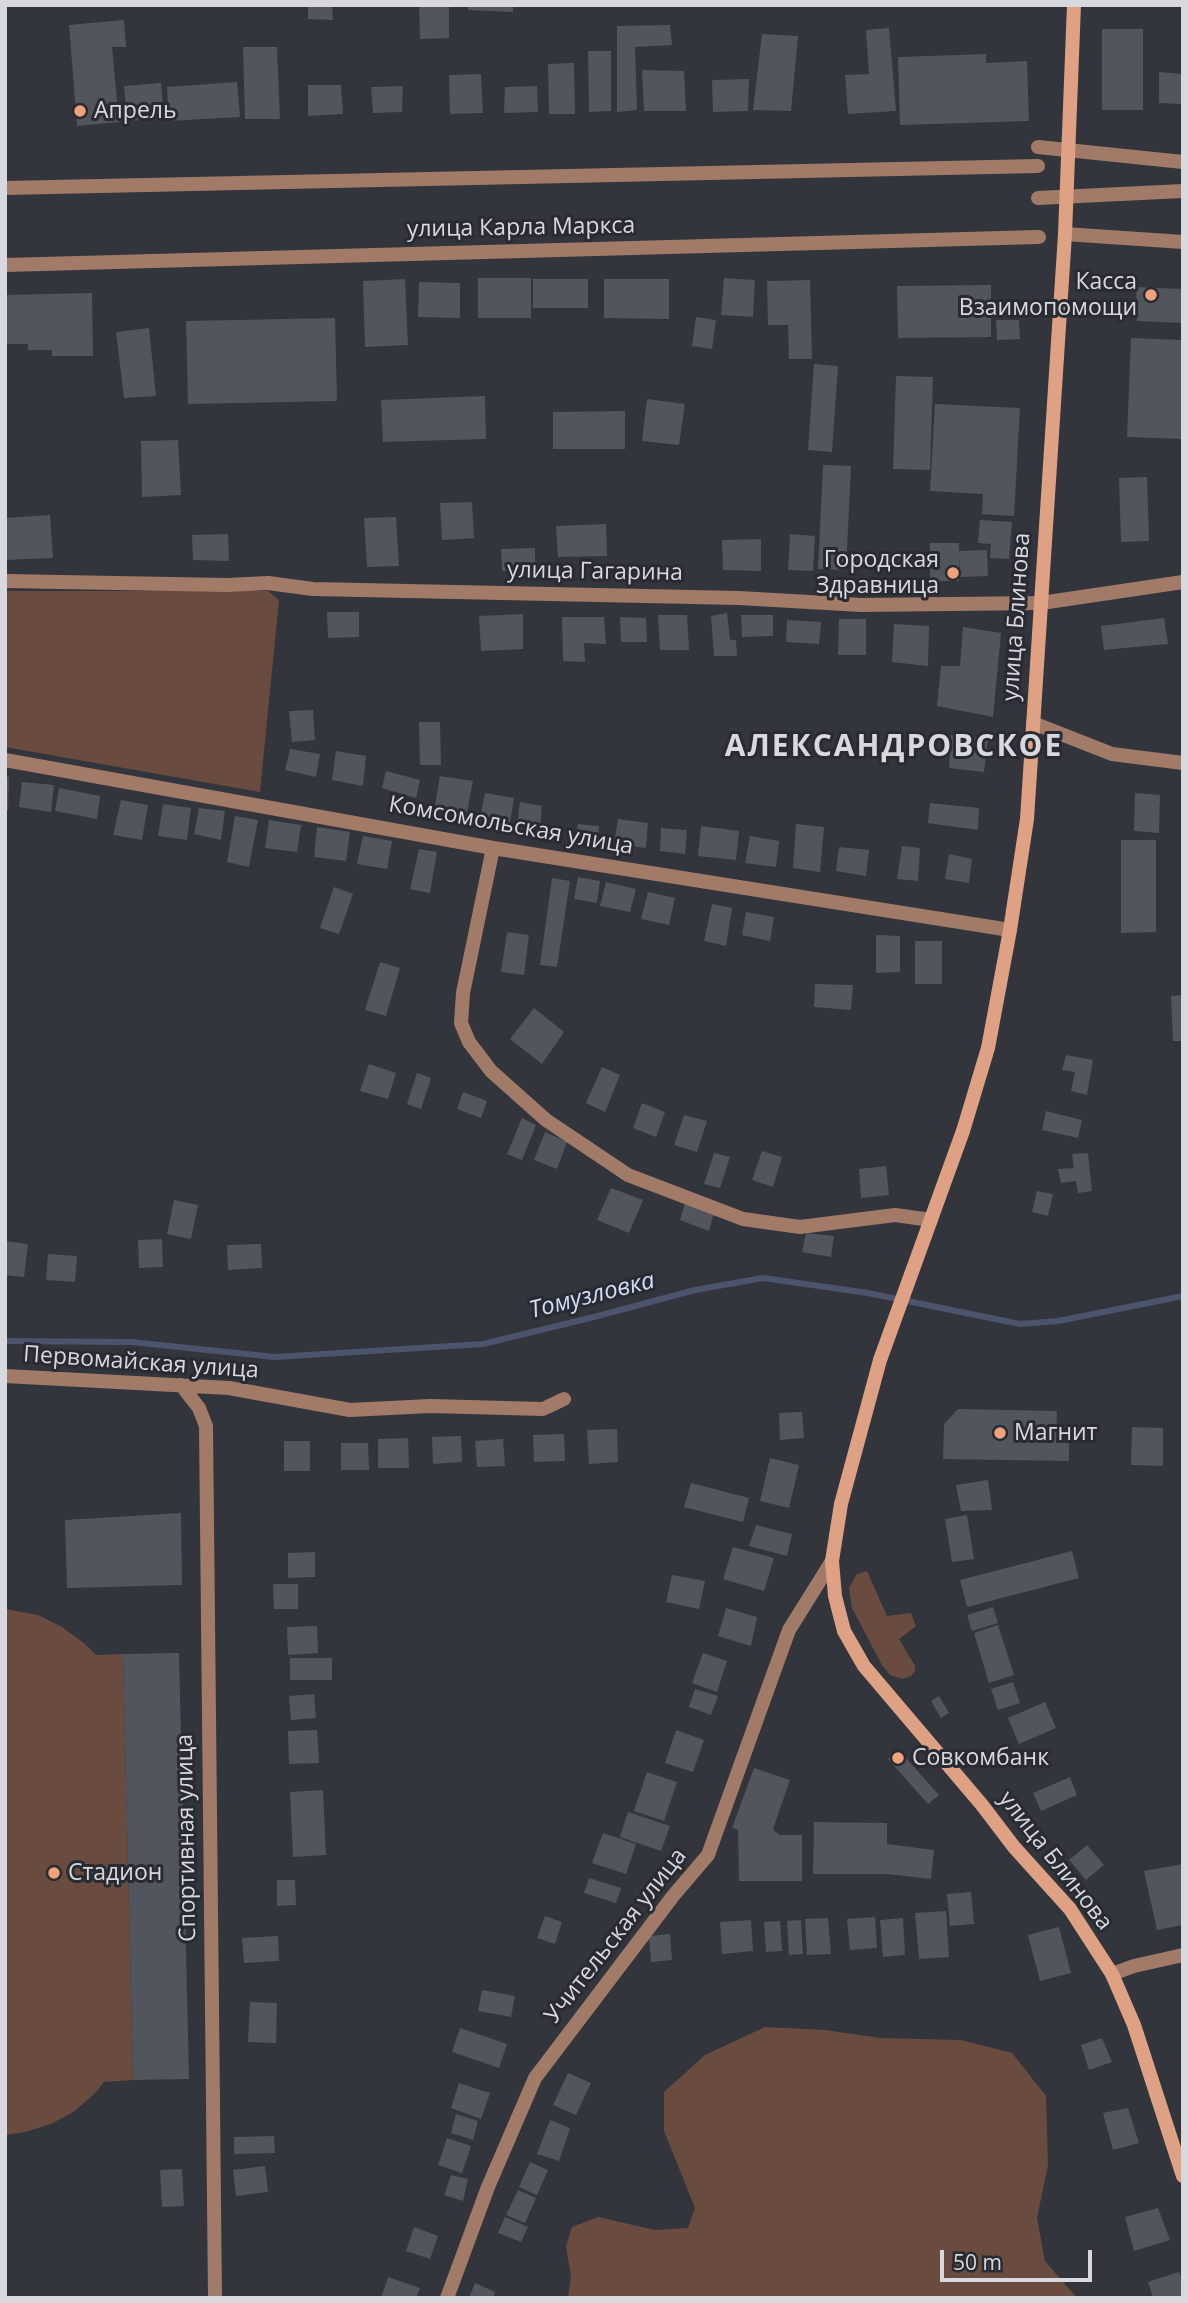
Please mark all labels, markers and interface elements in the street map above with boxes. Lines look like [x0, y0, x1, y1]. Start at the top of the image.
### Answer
place label: Апрель [94, 97, 177, 125]
marker: Апрель [72, 103, 88, 119]
street label: улица Карла Маркса [407, 212, 635, 244]
place label: Касса Взаимопомощи [959, 268, 1137, 322]
marker: Касса Взаимопомощи [1143, 287, 1159, 303]
street label: улица Блинова [997, 532, 1037, 702]
place label: Городская Здравница [816, 546, 939, 600]
street label: улица Гагарина [507, 557, 683, 587]
marker: Городская Здравница [945, 565, 961, 581]
district label: АЛЕКСАНДРОВСКОЕ [727, 729, 1061, 765]
street label: Комсомольская улица [387, 791, 635, 861]
water label: Томузловка [526, 1267, 658, 1325]
street label: Первомайская улица [22, 1341, 260, 1385]
place label: Магнит [1014, 1419, 1097, 1447]
marker: Магнит [992, 1425, 1008, 1441]
street label: Спортивная улица [171, 1734, 203, 1942]
place label: Совкомбанк [912, 1744, 1049, 1772]
marker: Совкомбанк [890, 1750, 906, 1766]
street label: улица Блинова [992, 1786, 1118, 1936]
street label: Учительская улица [539, 1843, 693, 2029]
place label: Стадион [68, 1859, 162, 1887]
marker: Стадион [46, 1865, 62, 1881]
scale bar [943, 2236, 1095, 2280]
text: 50 m [953, 2248, 1002, 2276]

